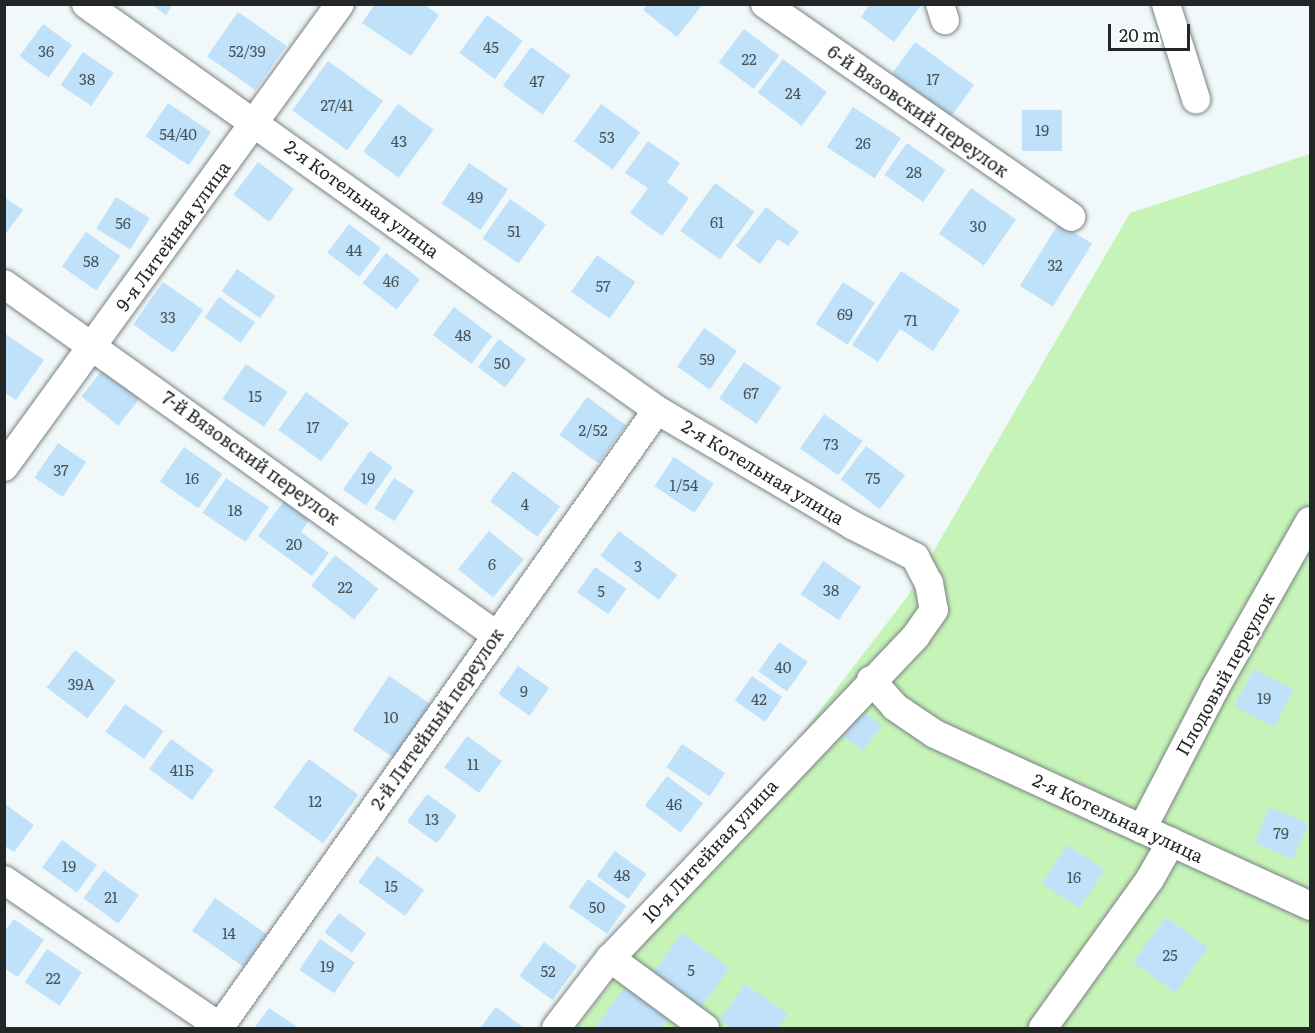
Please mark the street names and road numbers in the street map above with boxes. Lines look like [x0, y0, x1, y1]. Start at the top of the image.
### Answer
street label: 6-й Вязовский переулок [823, 40, 1013, 182]
street label: 2-я Котельная улица [281, 136, 443, 262]
street label: 9-я Литейная улица [111, 157, 235, 315]
street label: 7-й Вязовский переулок [158, 386, 344, 530]
street label: 2-я Котельная улица [678, 415, 848, 529]
street label: Плодовый переулок [1171, 589, 1279, 759]
street label: 2-й Литейный переулок [366, 624, 508, 814]
street label: 2-я Котельная улица [1029, 769, 1207, 867]
street label: 10-я Литейная улица [638, 775, 782, 927]

